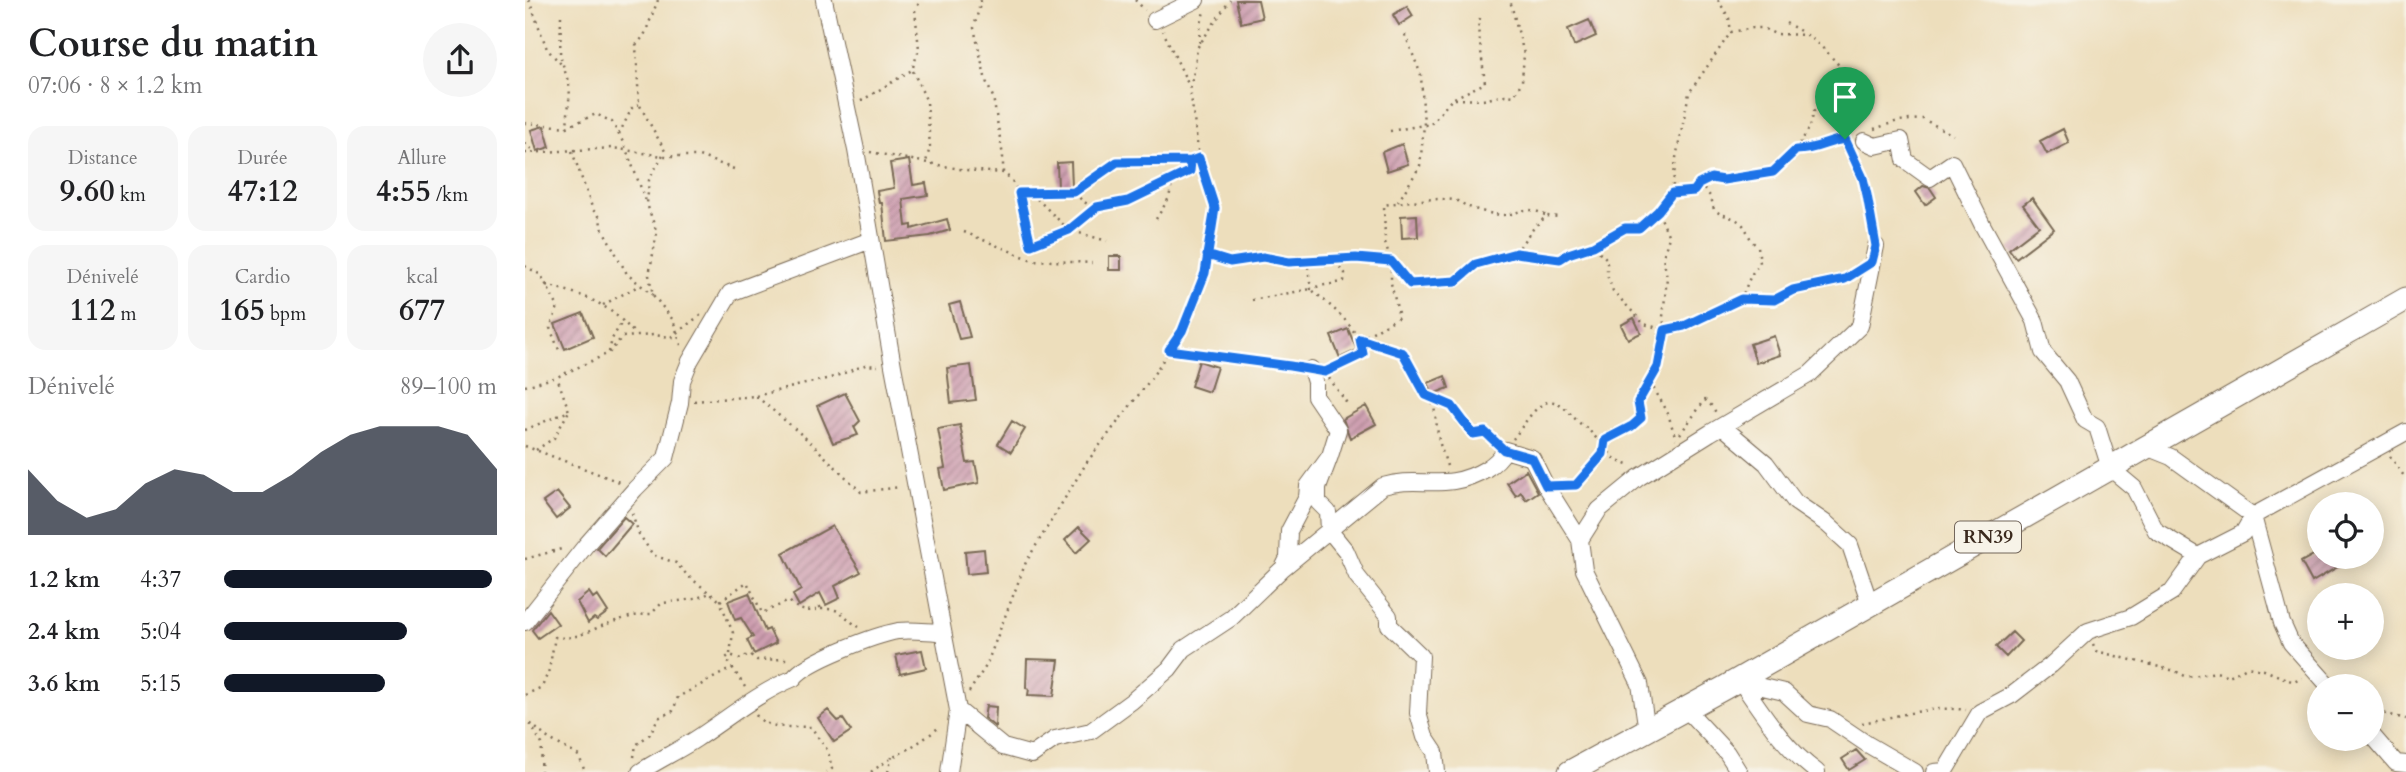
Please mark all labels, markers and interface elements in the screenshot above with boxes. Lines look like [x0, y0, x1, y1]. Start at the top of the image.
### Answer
text: Course du matin [28, 18, 318, 70]
button: share [423, 23, 497, 97]
pin [1815, 67, 1875, 139]
text: 07:06 · 8 × 1.2 km [28, 70, 202, 101]
icon: arrive [1826, 78, 1864, 116]
text: Distance [68, 145, 138, 171]
text: Durée [237, 145, 288, 171]
text: Allure [398, 145, 447, 171]
text: 9.60 [60, 171, 115, 212]
text: 47:12 [227, 171, 298, 212]
text: 4:55 [376, 171, 431, 212]
text: km [115, 182, 146, 208]
text: /km [431, 182, 468, 208]
text: Dénivelé [67, 264, 139, 290]
text: Cardio [235, 264, 290, 290]
text: kcal [406, 264, 438, 290]
text: 112 [69, 290, 115, 331]
text: 165 [219, 290, 265, 331]
text: 677 [399, 290, 445, 331]
text: m [115, 301, 136, 327]
text: bpm [265, 301, 306, 327]
text: Dénivelé [28, 371, 115, 402]
text: 89–100 m [400, 371, 497, 402]
map controls [2307, 492, 2384, 751]
button: locate [2307, 492, 2384, 569]
road number: RN39 [1955, 522, 2021, 552]
text: 1.2 km [28, 564, 100, 595]
text: 4:37 [140, 564, 181, 595]
button: + [2307, 583, 2384, 660]
text: 2.4 km [28, 616, 100, 647]
text: 5:04 [140, 616, 181, 647]
text: 3.6 km [28, 668, 100, 699]
text: 5:15 [140, 668, 181, 699]
button: − [2307, 674, 2384, 751]

